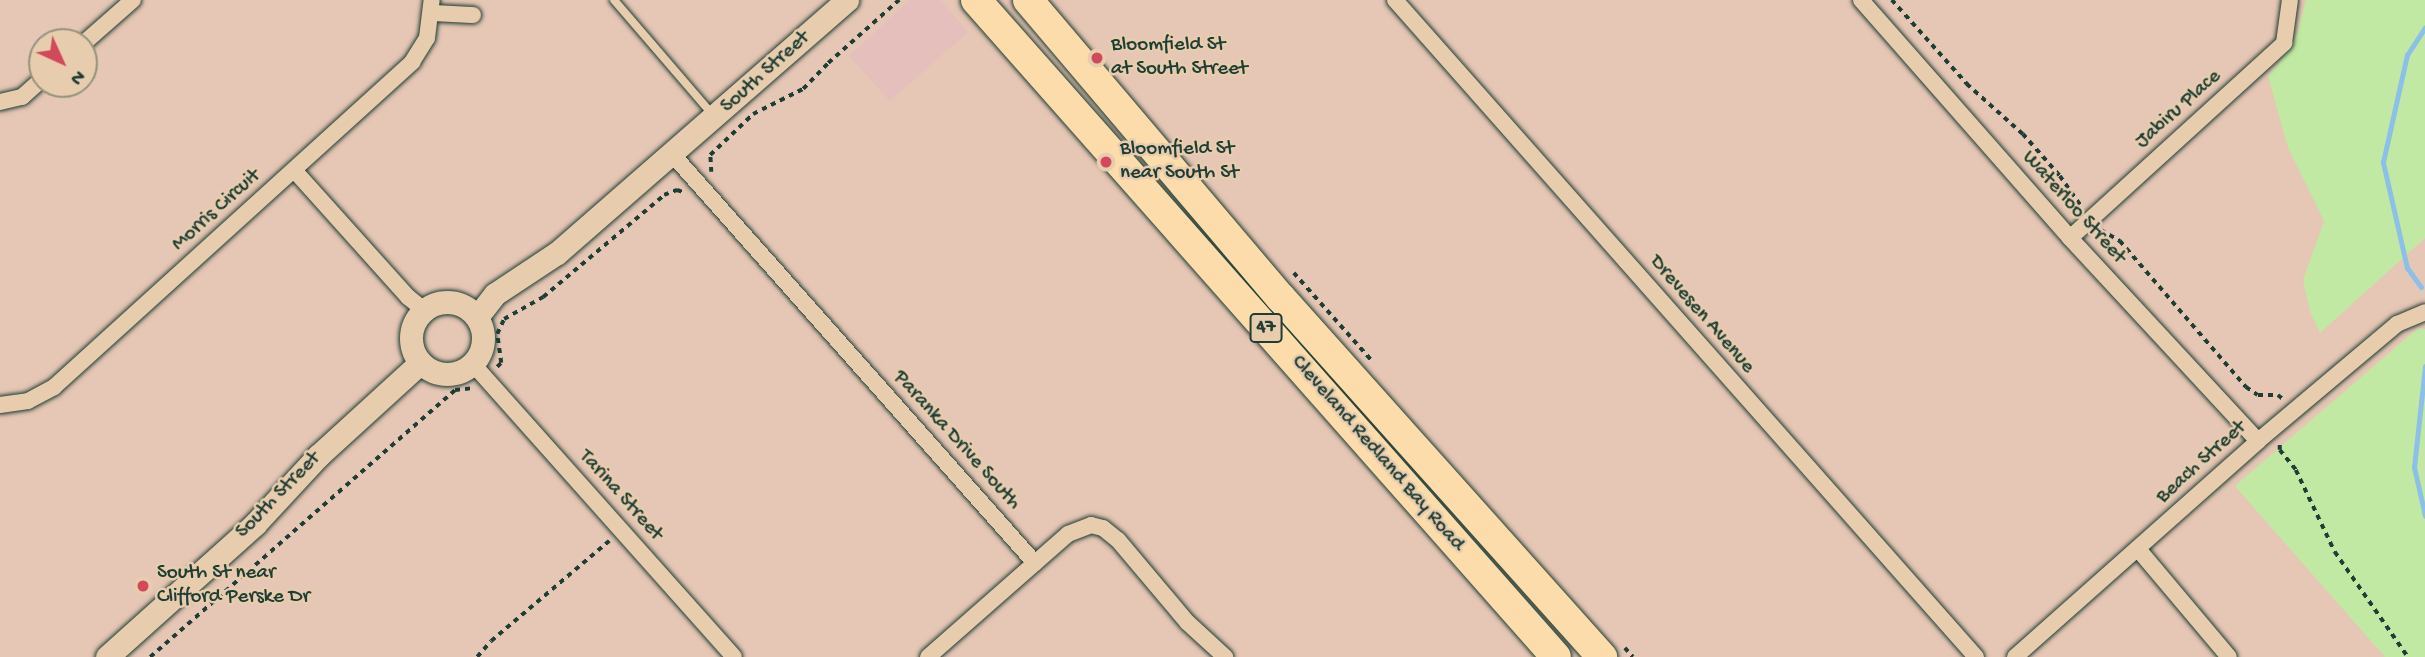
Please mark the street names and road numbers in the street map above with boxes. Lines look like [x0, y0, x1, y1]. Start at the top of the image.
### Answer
street label: South Street [716, 26, 816, 120]
street label: Jabiru Place [2131, 65, 2227, 155]
street label: Waterloo Street [2016, 146, 2130, 270]
street label: Morris Circuit [167, 164, 267, 258]
street label: Drevesen Avenue [1643, 251, 1759, 379]
road number: 47 [1248, 312, 1284, 344]
street label: Cleveland Redland Bay Road [1285, 351, 1469, 557]
street label: Paranka Drive South [887, 366, 1025, 516]
street label: Beach Street [2152, 416, 2252, 510]
street label: Tarina Street [572, 445, 668, 547]
street label: South Street [231, 447, 327, 545]

